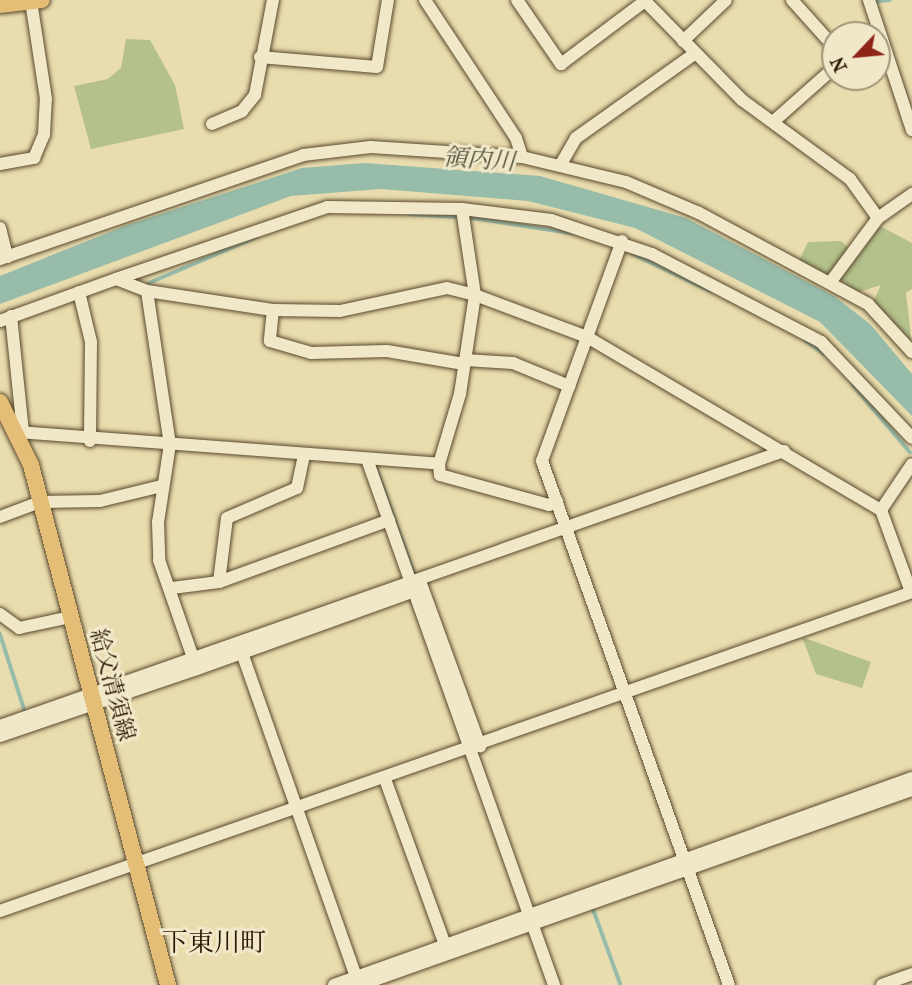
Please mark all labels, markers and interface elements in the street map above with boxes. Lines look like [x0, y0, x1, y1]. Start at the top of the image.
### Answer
north arrow [821, 21, 891, 91]
text: N [826, 53, 852, 76]
water label: 領内川 [442, 143, 516, 177]
street label: 給父清須線 [84, 626, 140, 744]
district label: 下東川町 [162, 927, 266, 959]

